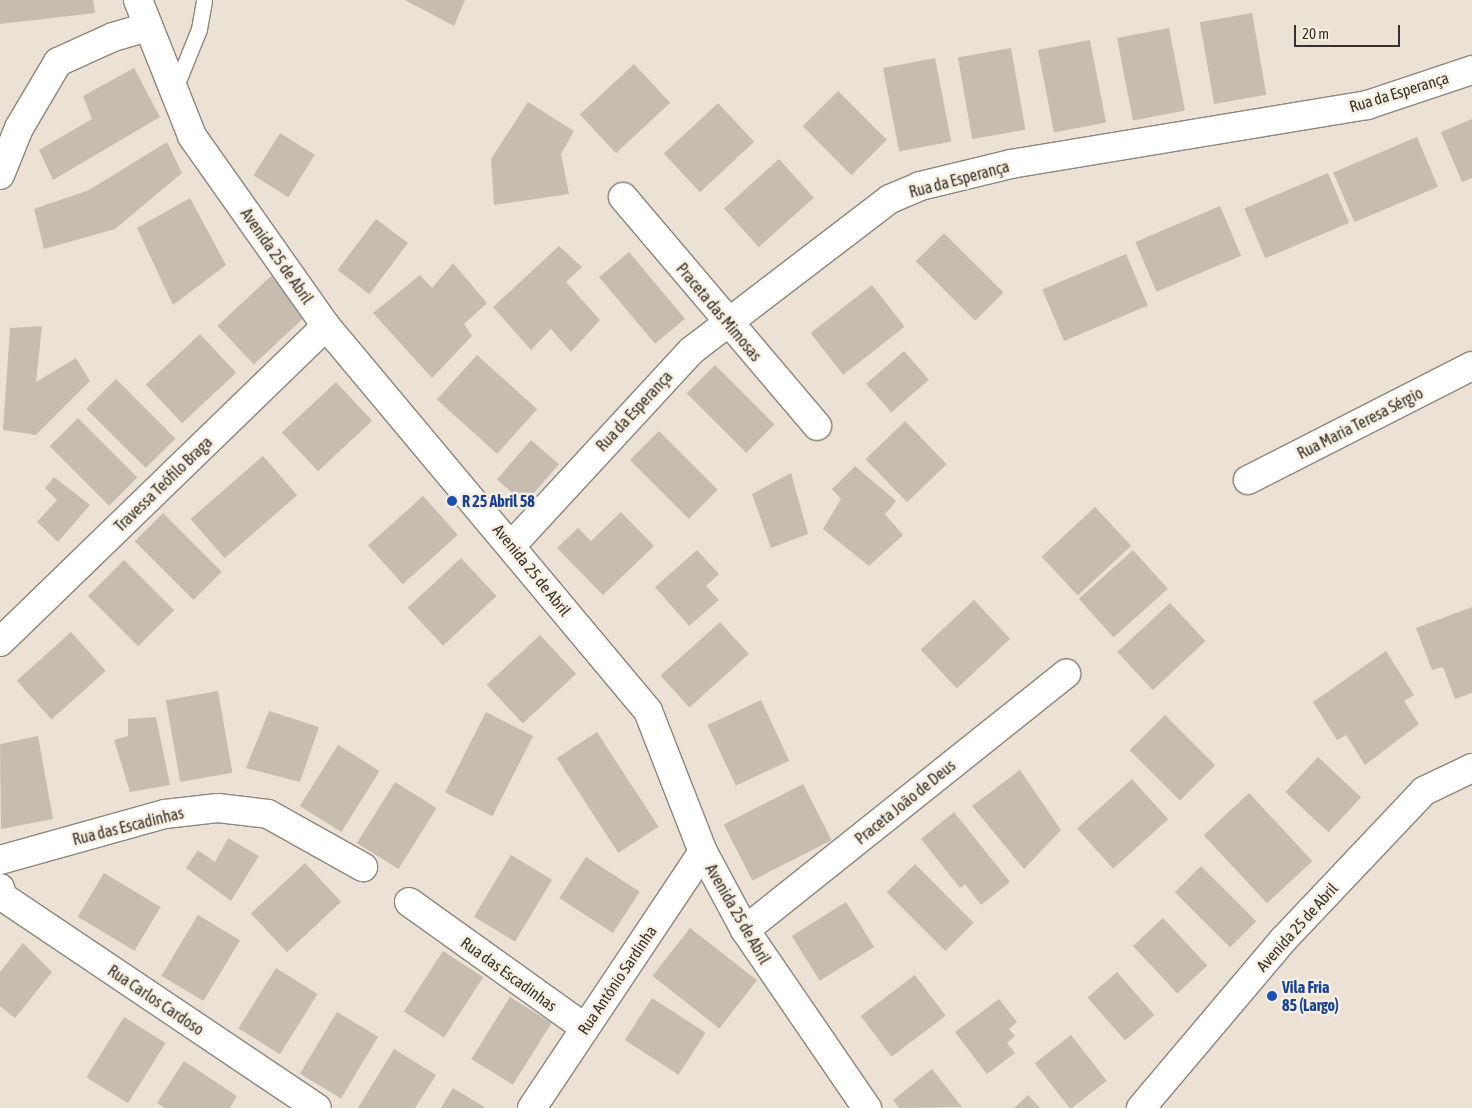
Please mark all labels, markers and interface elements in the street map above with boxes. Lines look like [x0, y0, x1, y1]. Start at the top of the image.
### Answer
scale bar [1297, 15, 1403, 47]
text: 20 m [1302, 25, 1329, 42]
street label: Rua da Esperança [1347, 68, 1451, 116]
street label: Rua da Esperança [907, 156, 1011, 202]
street label: Avenida 25 de Abril [237, 204, 317, 308]
street label: Praceta das Mimosas [672, 259, 766, 365]
street label: Rua da Esperança [592, 367, 676, 455]
street label: Rua Maria Teresa Sérgio [1294, 383, 1426, 463]
street label: Travessa Teófilo Braga [110, 432, 216, 536]
place label: R 25 Abril 58 [462, 491, 535, 511]
marker: R 25 Abril 58 [446, 495, 458, 507]
street label: Avenida 25 de Abril [489, 520, 575, 620]
street label: Praceta João de Deus [851, 756, 959, 848]
street label: Rua das Escadinhas [70, 803, 186, 849]
street label: Avenida 25 de Abril [702, 860, 774, 968]
street label: Avenida 25 de Abril [1252, 879, 1342, 975]
street label: Rua António Sardinha [573, 922, 661, 1038]
street label: Rua das Escadinhas [457, 933, 561, 1015]
street label: Rua Carlos Cardoso [104, 961, 208, 1039]
place label: Vila Fria 85 (Largo) [1282, 977, 1339, 1015]
marker: Vila Fria 85 (Largo) [1266, 990, 1278, 1002]

